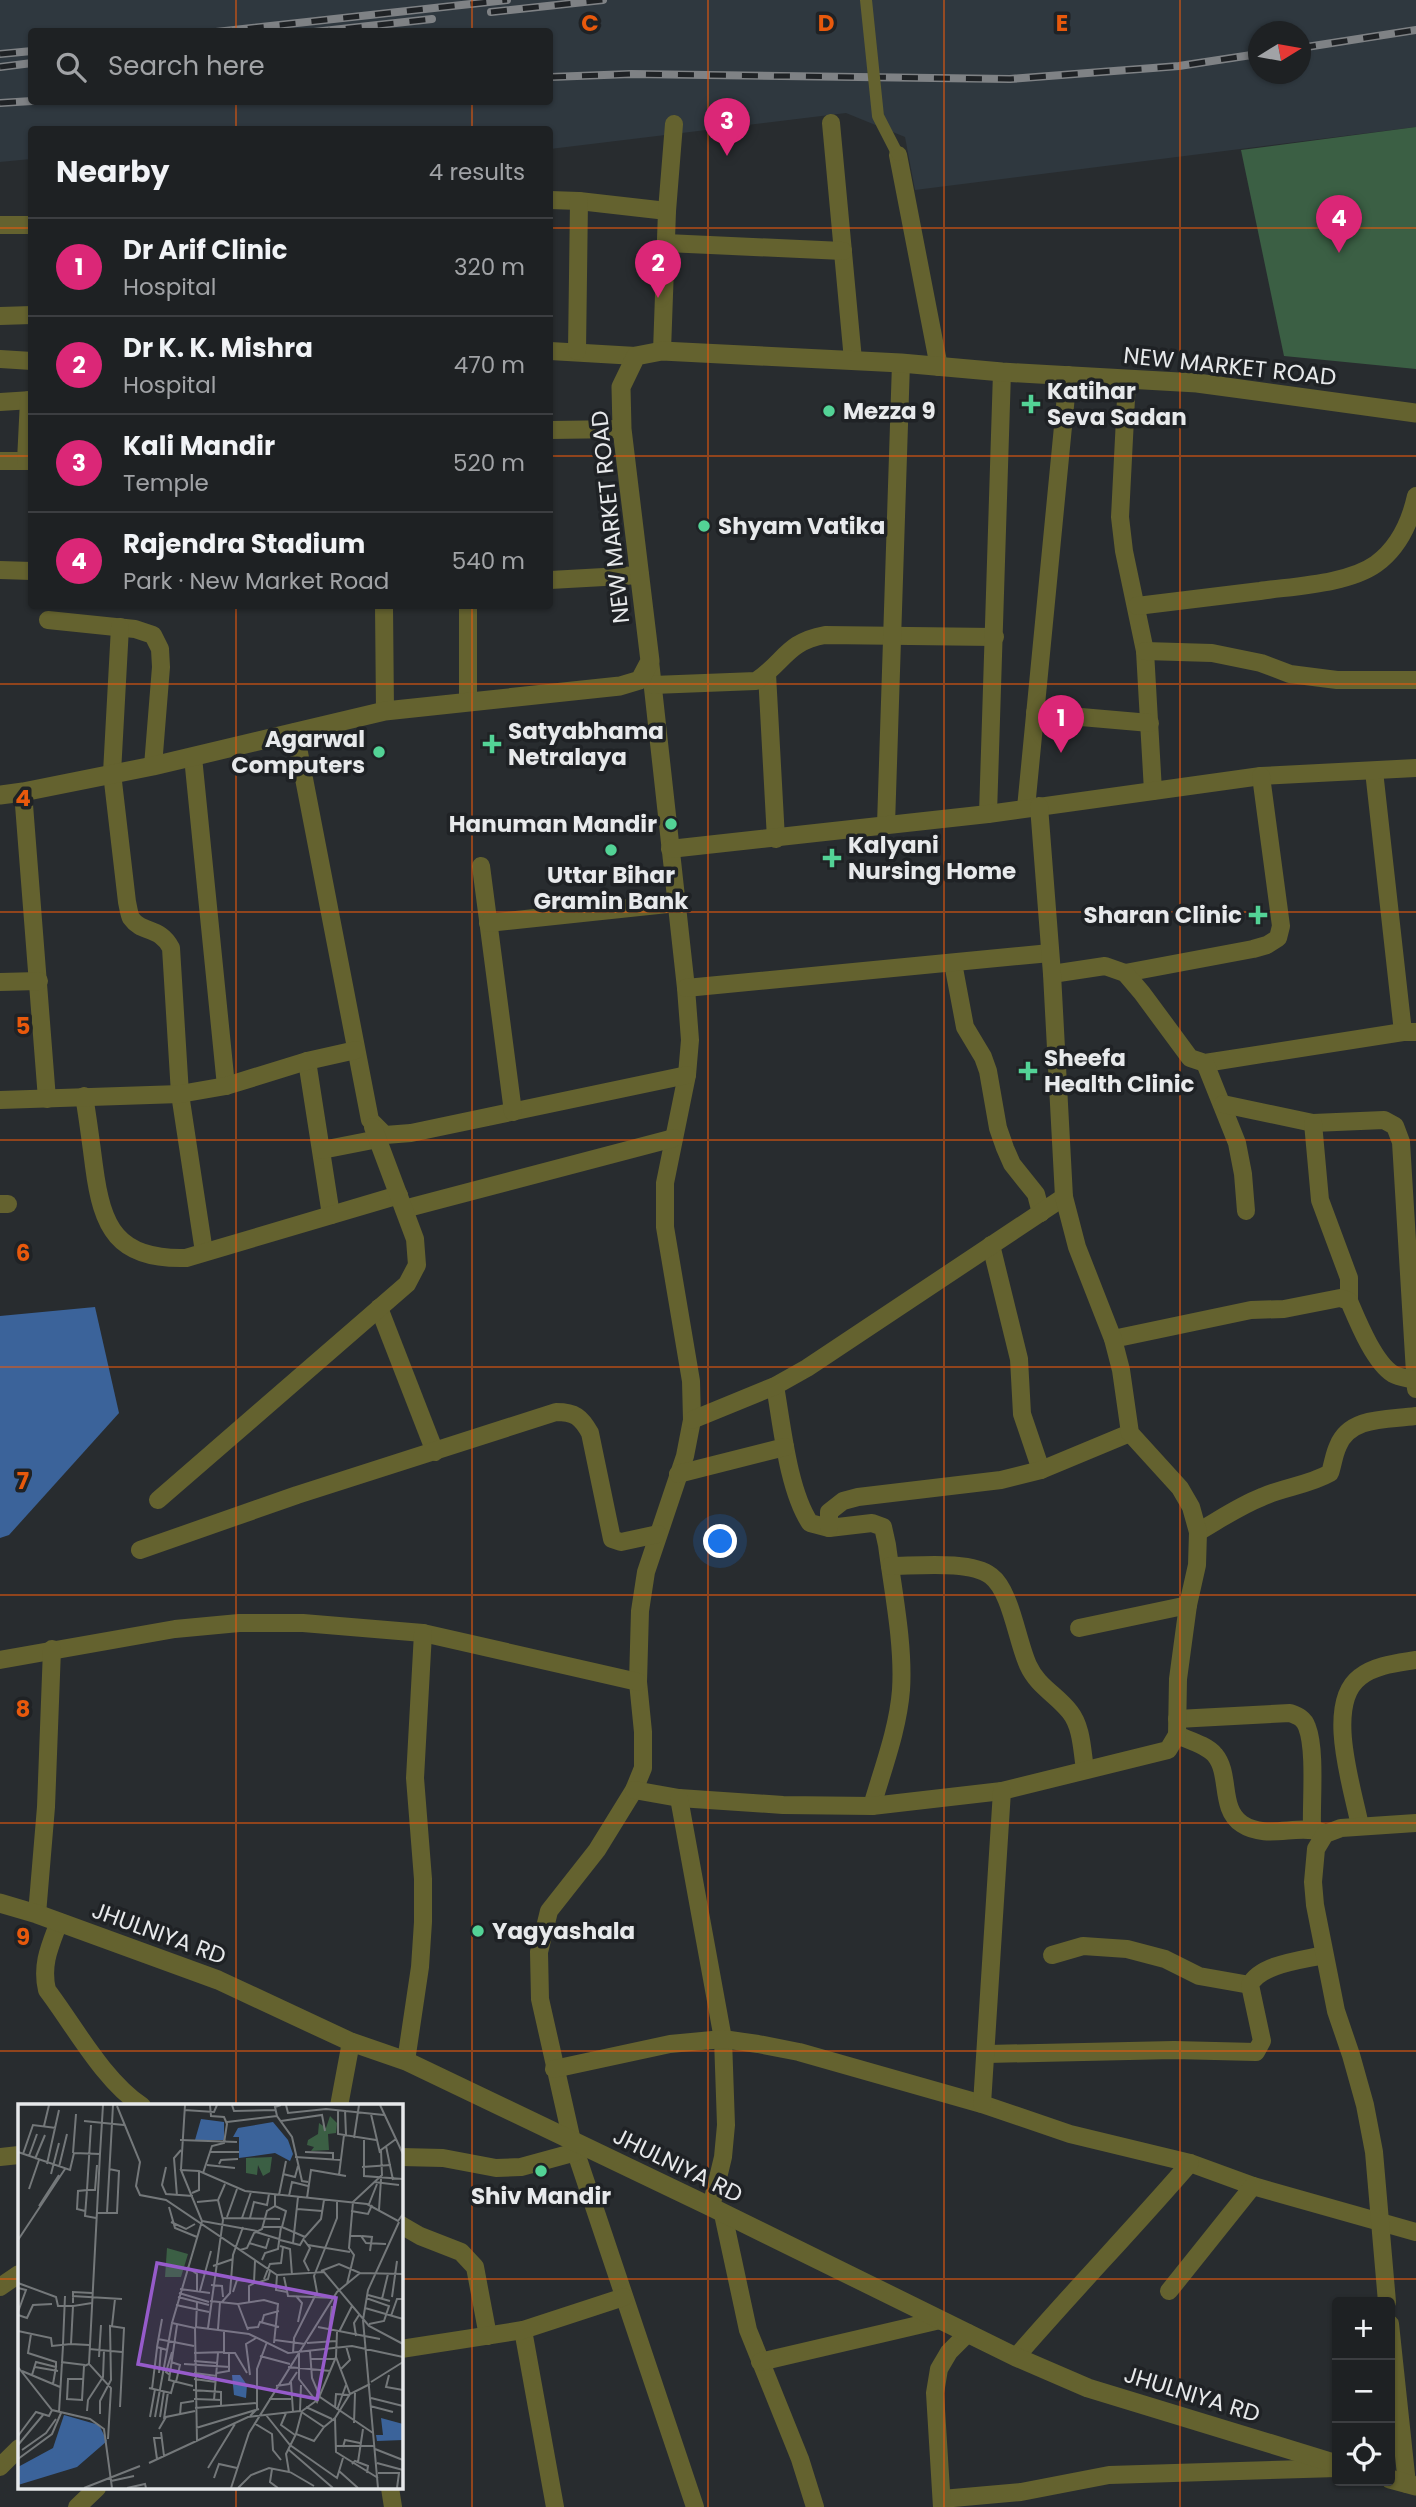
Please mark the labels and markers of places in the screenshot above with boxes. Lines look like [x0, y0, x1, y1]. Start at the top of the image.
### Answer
pin: 3 [704, 98, 750, 156]
pin: 4 [1316, 195, 1362, 253]
pin: 2 [635, 240, 681, 298]
place label: Katihar Seva Sadan [1047, 375, 1187, 433]
marker: Katihar Seva Sadan [1021, 394, 1041, 414]
place label: Mezza 9 [843, 395, 936, 427]
marker: Mezza 9 [821, 403, 837, 419]
place label: Shyam Vatika [718, 510, 885, 542]
marker: Shyam Vatika [696, 518, 712, 534]
pin: 1 [1038, 695, 1084, 753]
place label: Satyabhama Netralaya [508, 715, 664, 773]
place label: Agarwal Computers [231, 723, 365, 781]
marker: Satyabhama Netralaya [482, 734, 502, 754]
marker: Agarwal Computers [371, 744, 387, 760]
place label: Hanuman Mandir [449, 808, 657, 840]
marker: Hanuman Mandir [663, 816, 679, 832]
place label: Kalyani Nursing Home [848, 829, 1016, 887]
marker: Uttar Bihar Gramin Bank [603, 842, 619, 858]
marker: Kalyani Nursing Home [822, 848, 842, 868]
place label: Uttar Bihar Gramin Bank [534, 859, 689, 917]
place label: Sharan Clinic [1084, 899, 1242, 931]
marker: Sharan Clinic [1248, 905, 1268, 925]
place label: Sheefa Health Clinic [1044, 1042, 1194, 1100]
marker: Sheefa Health Clinic [1018, 1061, 1038, 1081]
place label: Yagyashala [492, 1915, 635, 1947]
marker: Yagyashala [470, 1923, 486, 1939]
marker: Shiv Mandir [533, 2163, 549, 2179]
place label: Shiv Mandir [471, 2180, 611, 2212]

